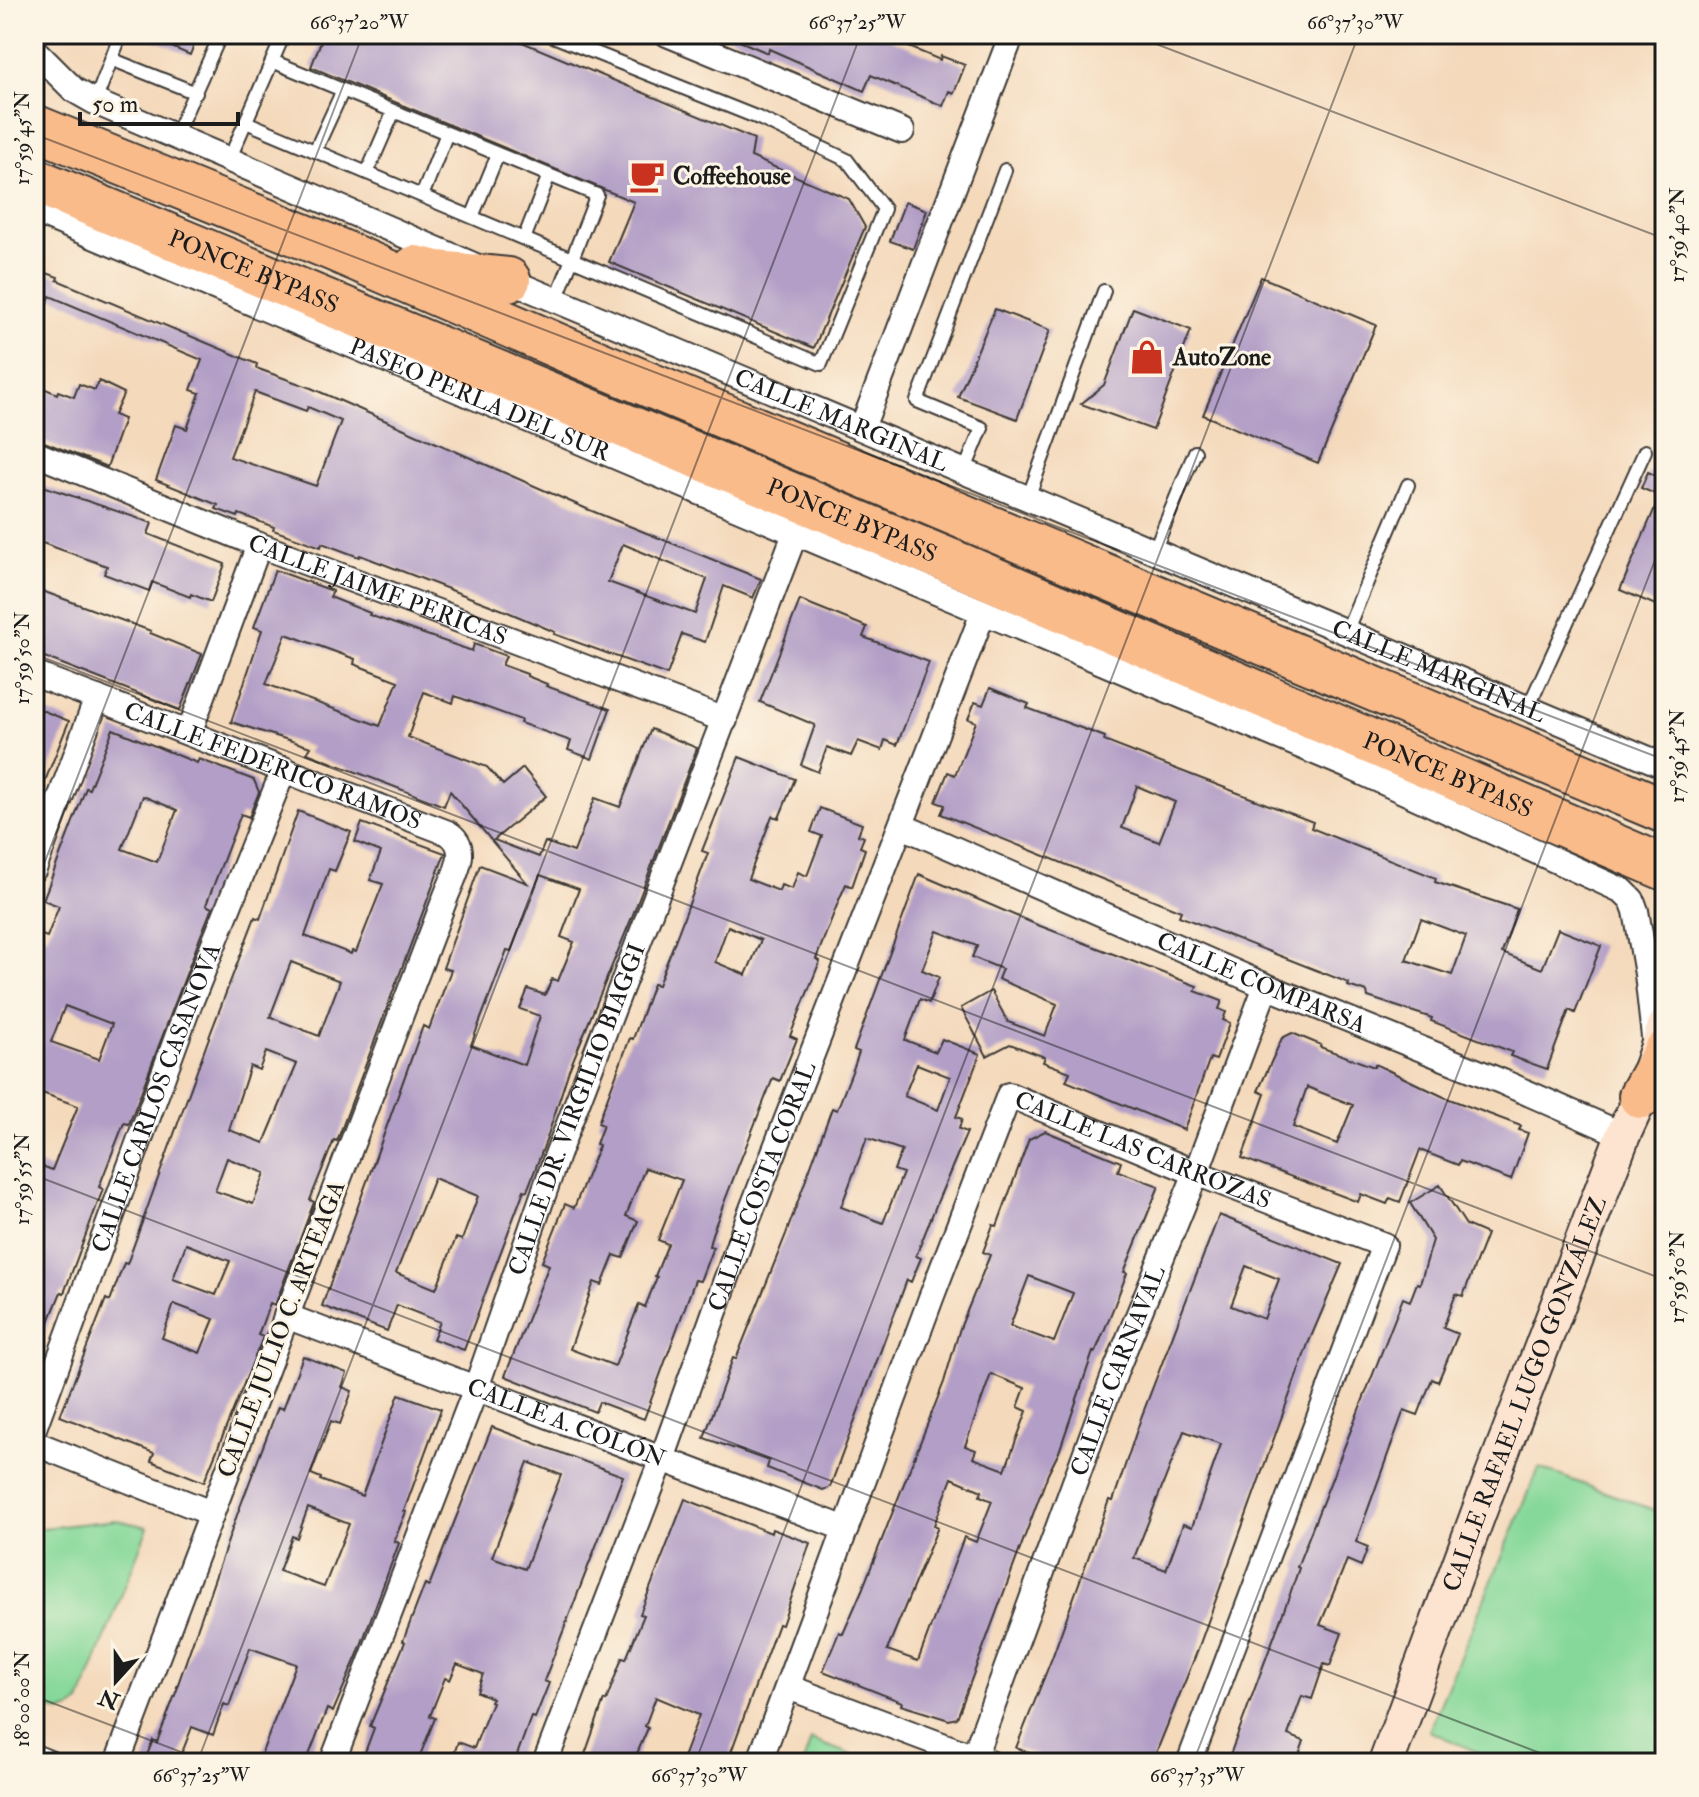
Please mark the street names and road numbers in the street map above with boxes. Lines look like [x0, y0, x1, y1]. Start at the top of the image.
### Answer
street label: PONCE BYPASS [164, 223, 343, 321]
street label: PASEO PERLA DEL SUR [345, 331, 616, 469]
street label: CALLE MARGINAL [730, 362, 953, 479]
street label: PONCE BYPASS [762, 472, 942, 570]
street label: CALLE JAIME PERICAS [243, 527, 512, 653]
street label: CALLE MARGINAL [1327, 613, 1551, 730]
street label: CALLE FEDERICO RAMOS [120, 695, 426, 837]
street label: PONCE BYPASS [1358, 725, 1537, 825]
street label: CALLE COMPARSA [1152, 925, 1370, 1041]
street label: CALLE CARLOS CASANOVA [85, 939, 228, 1257]
street label: CALLE DR. VIRGILIO BIAGGI [501, 939, 653, 1280]
street label: CALLE COSTA CORAL [701, 1057, 824, 1316]
street label: CALLE LAS CARROZAS [1010, 1084, 1275, 1216]
street label: CALLE JULIO C. ARTEAGA [210, 1176, 353, 1482]
street label: CALLE RAFAEL LUGO GONZÁLEZ [1436, 1192, 1614, 1596]
street label: CALLE CARNAVAL [1063, 1261, 1173, 1481]
street label: CALLE A. COLÓN [463, 1371, 670, 1475]

